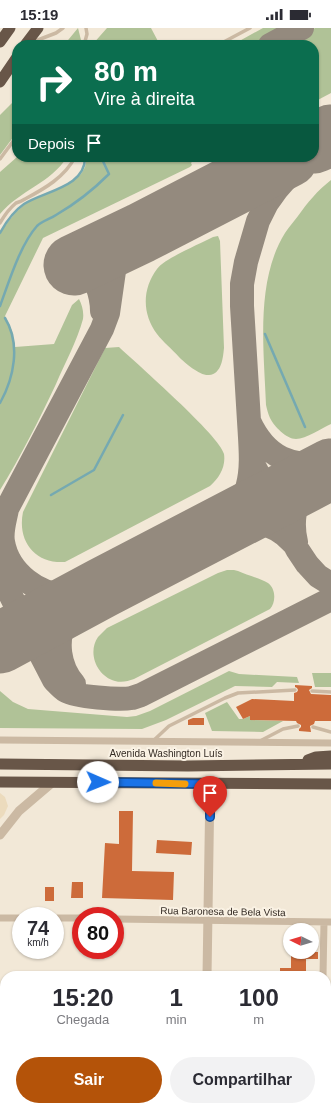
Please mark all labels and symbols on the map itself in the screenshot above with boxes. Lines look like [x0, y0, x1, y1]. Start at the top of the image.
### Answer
street label: Avenida Washington Luís [110, 748, 222, 759]
position arrow [77, 761, 119, 803]
pin [193, 776, 227, 817]
street label: Rua Baronesa de Bela Vista [160, 905, 286, 918]
speed limit sign: 80 [72, 907, 124, 959]
north arrow [283, 923, 319, 959]

